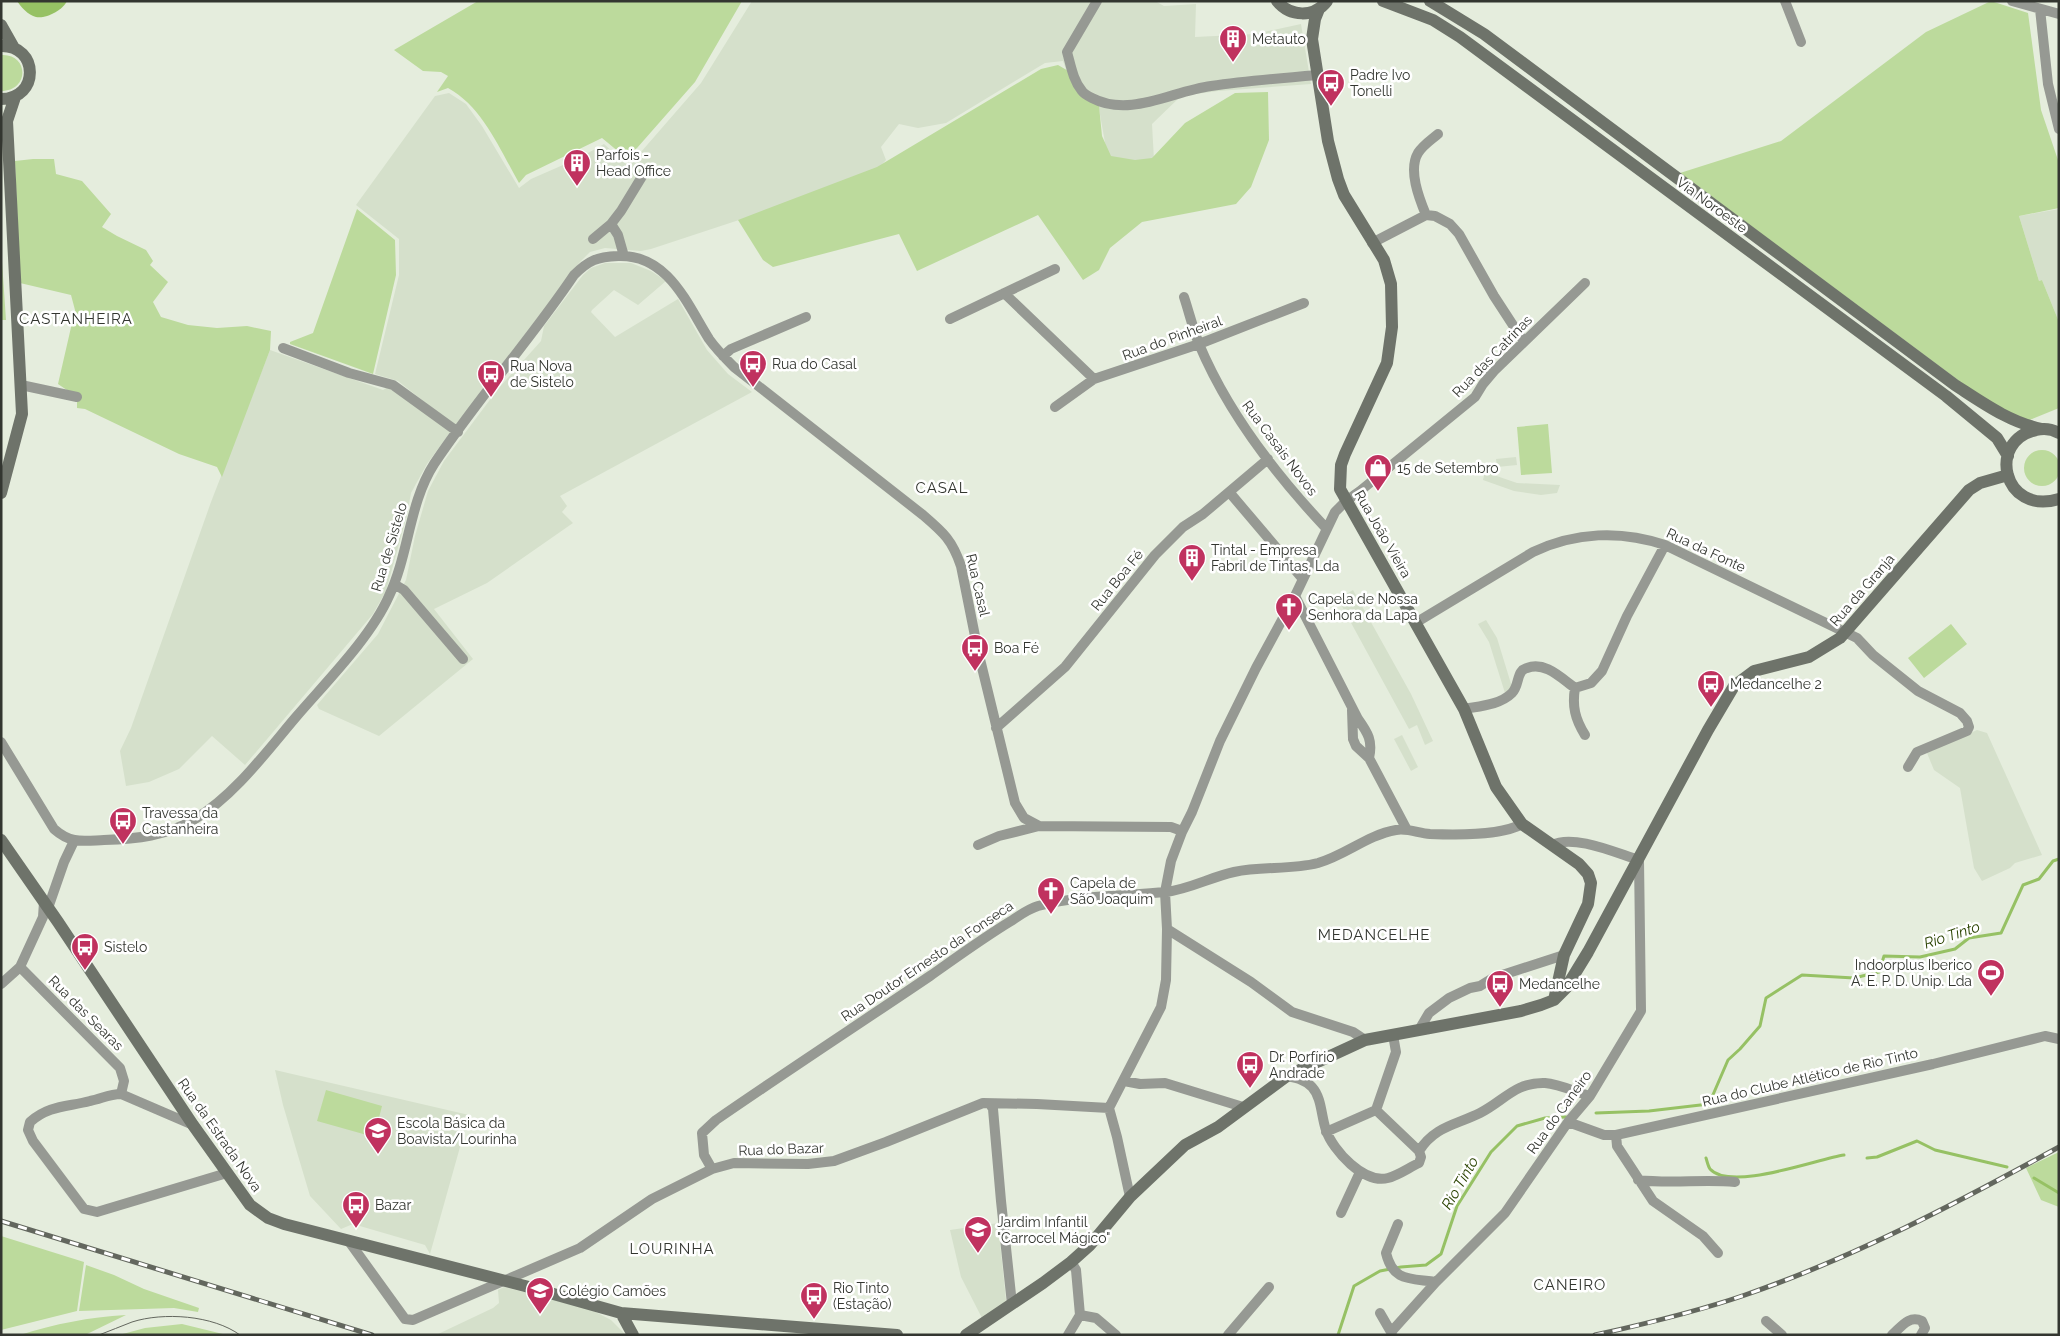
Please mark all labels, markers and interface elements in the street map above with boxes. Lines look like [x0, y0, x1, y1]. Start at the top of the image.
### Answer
building icon: Metauto [1218, 24, 1248, 63]
place label: Metauto [1252, 31, 1306, 47]
place label: Padre Ivo Tonelli [1350, 67, 1410, 99]
bus stop icon: Padre Ivo Tonelli [1316, 68, 1346, 107]
place label: Parfois - Head Office [596, 147, 671, 179]
building icon: Parfois - Head Office [562, 148, 592, 187]
street label: Via Noroeste [1673, 174, 1751, 236]
district label: CASTANHEIRA [19, 310, 133, 328]
street label: Rua do Pinheiral [1120, 312, 1224, 363]
street label: Rua das Catrinas [1449, 312, 1535, 400]
bus stop icon: Rua do Casal [738, 349, 768, 388]
place label: Rua do Casal [772, 356, 857, 372]
place label: Rua Nova de Sistelo [510, 358, 574, 390]
bus stop icon: Rua Nova de Sistelo [476, 359, 506, 398]
street label: Rua Casais Novos [1239, 397, 1321, 499]
shop icon: 15 de Setembro [1363, 453, 1393, 492]
place label: 15 de Setembro [1397, 460, 1499, 476]
district label: CASAL [916, 479, 968, 497]
street label: Rua João Vieira [1351, 487, 1415, 581]
street label: Rua de Sistelo [368, 501, 410, 593]
street label: Rua da Fonte [1664, 525, 1748, 575]
place label: Tintal - Empresa Fabril de Tintas, Lda [1211, 542, 1339, 574]
building icon: Tintal - Empresa Fabril de Tintas, Lda [1177, 543, 1207, 582]
street label: Rua Boa Fé [1088, 546, 1146, 614]
street label: Rua da Granja [1826, 551, 1898, 629]
street label: Rua Casal [963, 552, 993, 618]
place label: Capela de Nossa Senhora da Lapa [1308, 591, 1418, 623]
church icon: Capela de Nossa Senhora da Lapa [1274, 592, 1304, 631]
bus stop icon: Boa Fé [960, 633, 990, 672]
place label: Boa Fé [994, 640, 1039, 656]
bus stop icon: Medancelhe 2 [1696, 669, 1726, 708]
place label: Medancelhe 2 [1730, 676, 1822, 692]
place label: Travessa da Castanheira [142, 805, 218, 837]
bus stop icon: Travessa da Castanheira [108, 806, 138, 845]
place label: Capela de São Joaquim [1070, 875, 1153, 907]
church icon: Capela de São Joaquim [1036, 876, 1066, 915]
street label: Rua Doutor Ernesto da Fonseca [838, 897, 1016, 1025]
water label: Rio Tinto [1922, 918, 1982, 952]
district label: MEDANCELHE [1318, 926, 1430, 944]
bus stop icon: Sistelo [70, 932, 100, 971]
place label: Sistelo [104, 939, 147, 955]
place label: Indoorplus Iberico A. E. P. D. Unip. Lda [1851, 957, 1972, 989]
sports icon: Indoorplus Iberico A. E. P. D. Unip. Lda [1976, 958, 2006, 997]
bus stop icon: Medancelhe [1485, 969, 1515, 1008]
street label: Rua das Searas [45, 972, 127, 1054]
place label: Medancelhe [1519, 976, 1600, 992]
street label: Rua do Clube Atlético de Rio Tinto [1701, 1044, 1919, 1110]
place label: Dr. Porfírio Andrade [1269, 1049, 1335, 1081]
bus stop icon: Dr. Porfírio Andrade [1235, 1050, 1265, 1089]
street label: Rua do Caneiro [1523, 1067, 1595, 1157]
street label: Rua da Estrada Nova [175, 1075, 265, 1195]
place label: Escola Básica da Boavista/Lourinha [397, 1115, 517, 1147]
school or university icon: Escola Básica da Boavista/Lourinha [363, 1116, 393, 1155]
street label: Rua do Bazar [738, 1140, 824, 1158]
water label: Rio Tinto [1438, 1153, 1482, 1213]
bus stop icon: Bazar [341, 1190, 371, 1229]
place label: Bazar [375, 1197, 411, 1213]
place label: Jardim Infantil "Carrocel Mágico" [997, 1214, 1110, 1246]
school or university icon: Jardim Infantil "Carrocel Mágico" [963, 1215, 993, 1254]
district label: LOURINHA [629, 1240, 715, 1258]
school or university icon: Colégio Camões [525, 1276, 555, 1315]
district label: CANEIRO [1534, 1276, 1606, 1294]
place label: Rio Tinto (Estação) [833, 1280, 892, 1312]
bus stop icon: Rio Tinto (Estação) [799, 1281, 829, 1320]
place label: Colégio Camões [559, 1283, 666, 1299]

